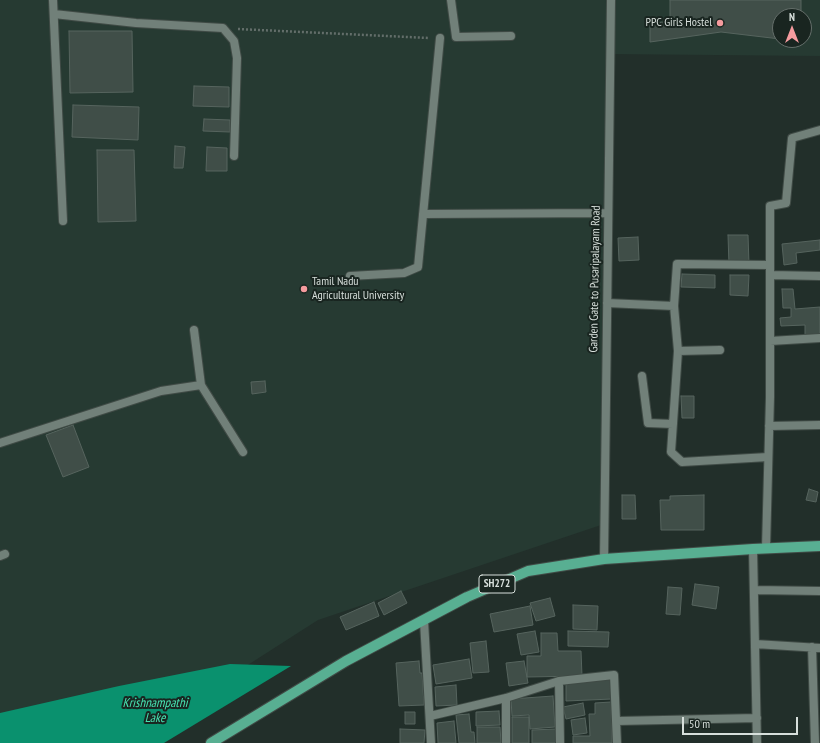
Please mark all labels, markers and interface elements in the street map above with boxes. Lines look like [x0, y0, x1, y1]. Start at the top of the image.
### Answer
north arrow [772, 8, 812, 48]
text: N [789, 10, 795, 24]
place label: PPC Girls Hostel [645, 16, 712, 30]
marker: PPC Girls Hostel [715, 18, 725, 28]
street label: Garden Gate to Pusaripalayam Road [587, 205, 603, 353]
place label: Tamil Nadu Agricultural University [312, 275, 404, 303]
marker: Tamil Nadu Agricultural University [299, 284, 309, 294]
road number: SH272 [479, 575, 515, 593]
water label: Krishnampathi Lake [123, 695, 187, 726]
scale bar [684, 709, 800, 735]
text: 50 m [689, 716, 710, 731]

